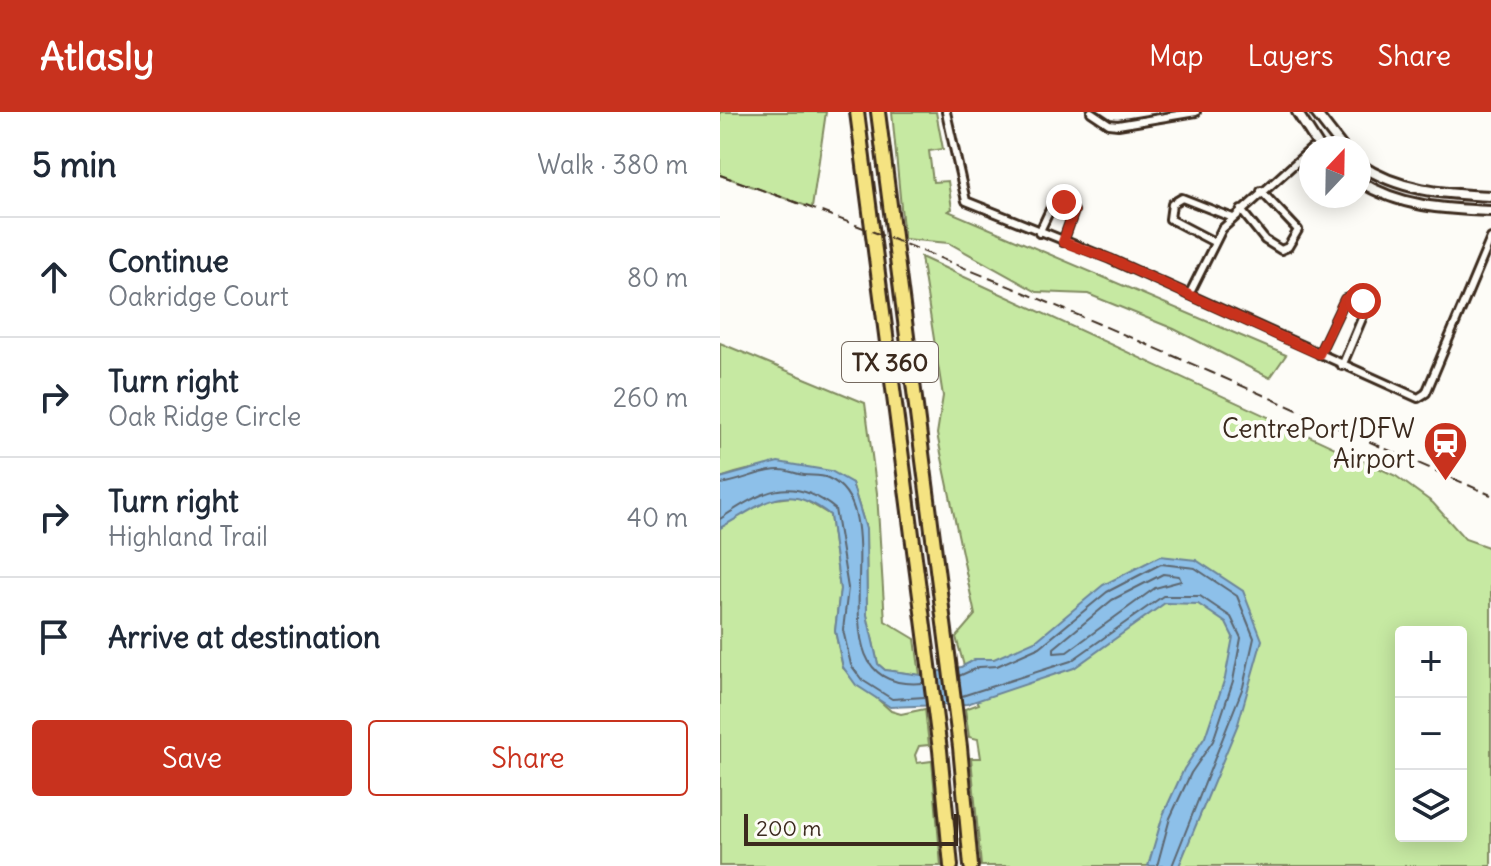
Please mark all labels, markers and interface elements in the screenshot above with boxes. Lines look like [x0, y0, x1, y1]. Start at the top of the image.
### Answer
text: Atlasly [40, 33, 154, 80]
text: Map [1149, 38, 1204, 74]
text: Layers [1248, 38, 1334, 74]
text: Share [1378, 38, 1451, 74]
north arrow [1299, 136, 1371, 208]
text: 5 min [32, 143, 117, 186]
text: Walk · 380 m [537, 148, 688, 181]
route end [1046, 184, 1082, 220]
text: Continue [108, 242, 229, 280]
icon: ahead [32, 255, 76, 299]
text: 80 m [627, 261, 688, 294]
text: Oakridge Court [108, 280, 289, 313]
route start [1345, 283, 1381, 319]
road number: TX 360 [842, 342, 938, 382]
text: Turn right [108, 362, 239, 400]
icon: right [32, 375, 76, 419]
text: 260 m [613, 381, 688, 414]
text: Oak Ridge Circle [108, 400, 301, 433]
place label: CentrePort/DFW Airport [1222, 412, 1415, 475]
station icon: CentrePort/DFW Airport [1422, 419, 1470, 482]
text: Turn right [108, 482, 239, 520]
icon: right [32, 495, 76, 539]
text: 40 m [627, 501, 688, 534]
text: Highland Trail [108, 520, 268, 553]
icon: arrive [32, 615, 76, 659]
text: Arrive at destination [108, 618, 380, 656]
map controls [1395, 626, 1467, 842]
button: + [1395, 626, 1467, 698]
button: − [1395, 698, 1467, 770]
button: Save [32, 720, 352, 796]
button: Share [368, 720, 688, 796]
button: layers [1395, 770, 1467, 842]
scale bar [744, 810, 958, 846]
text: 200 m [756, 814, 822, 842]

